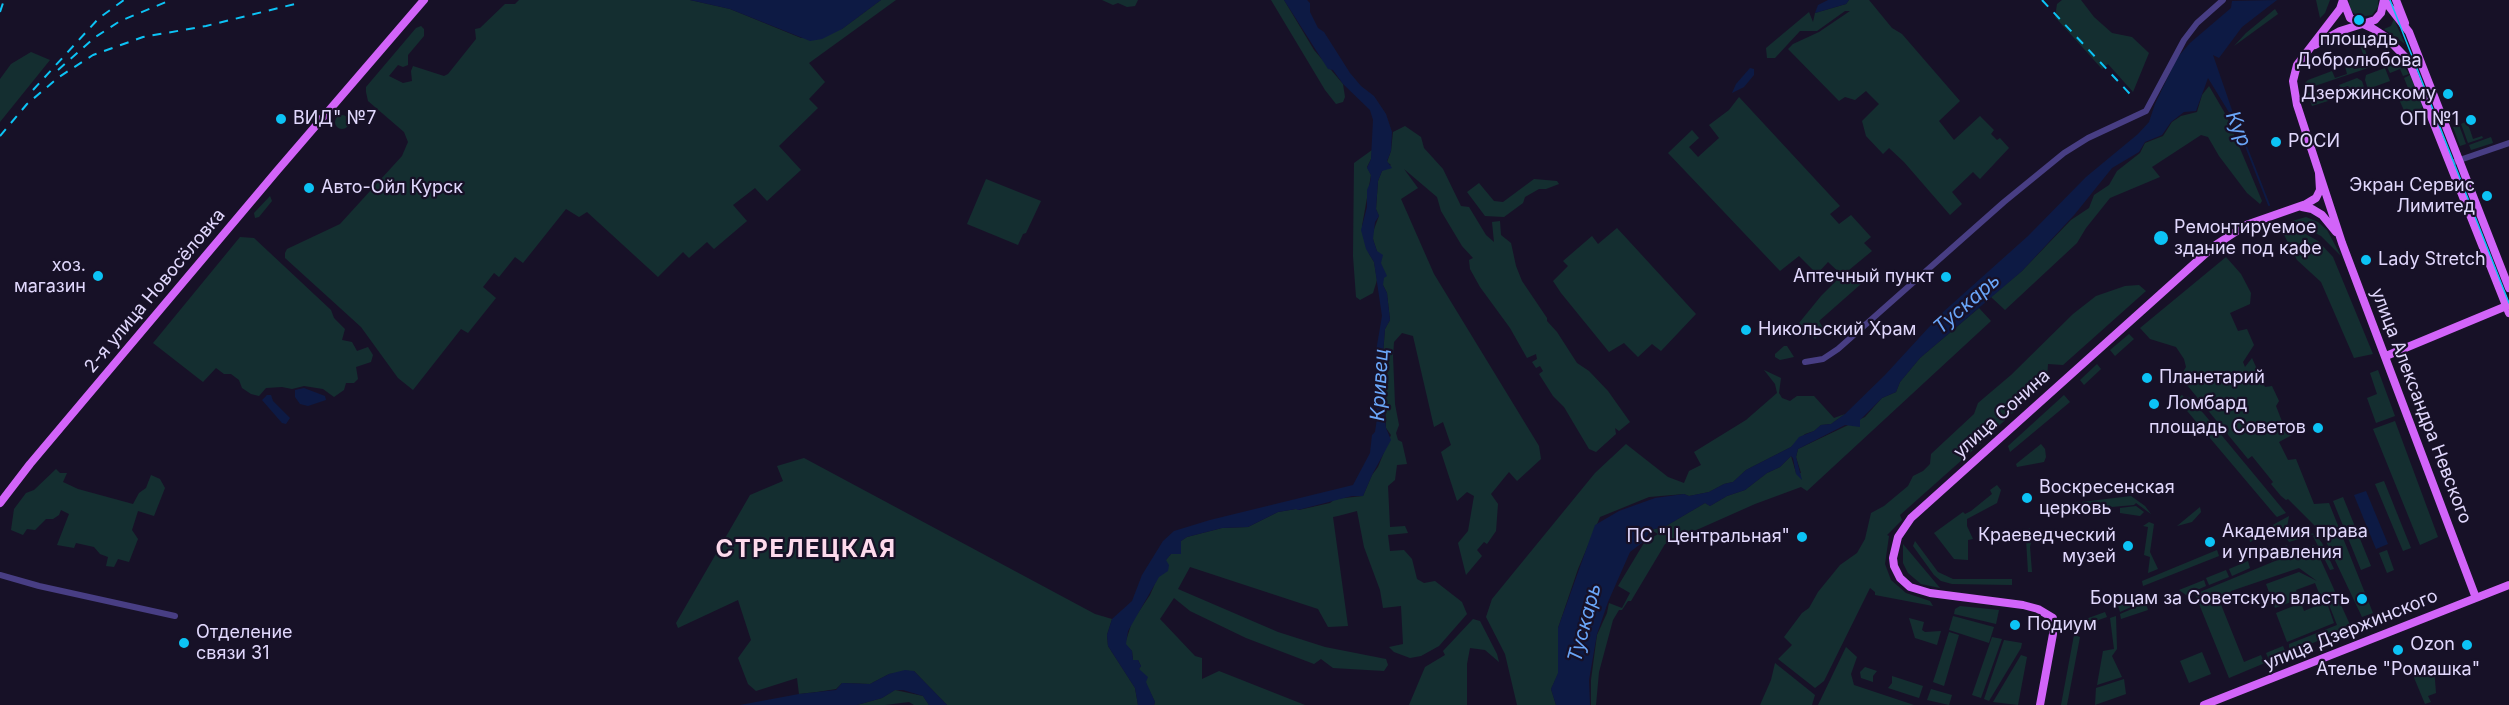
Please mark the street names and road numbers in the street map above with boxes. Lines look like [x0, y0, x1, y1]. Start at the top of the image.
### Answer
street label: 2-я улица Новосёловка [80, 205, 230, 377]
street label: улица Александра Невского [2366, 285, 2476, 527]
street label: улица Сонина [1949, 365, 2055, 463]
street label: улица Дзержинского [2261, 585, 2441, 675]

